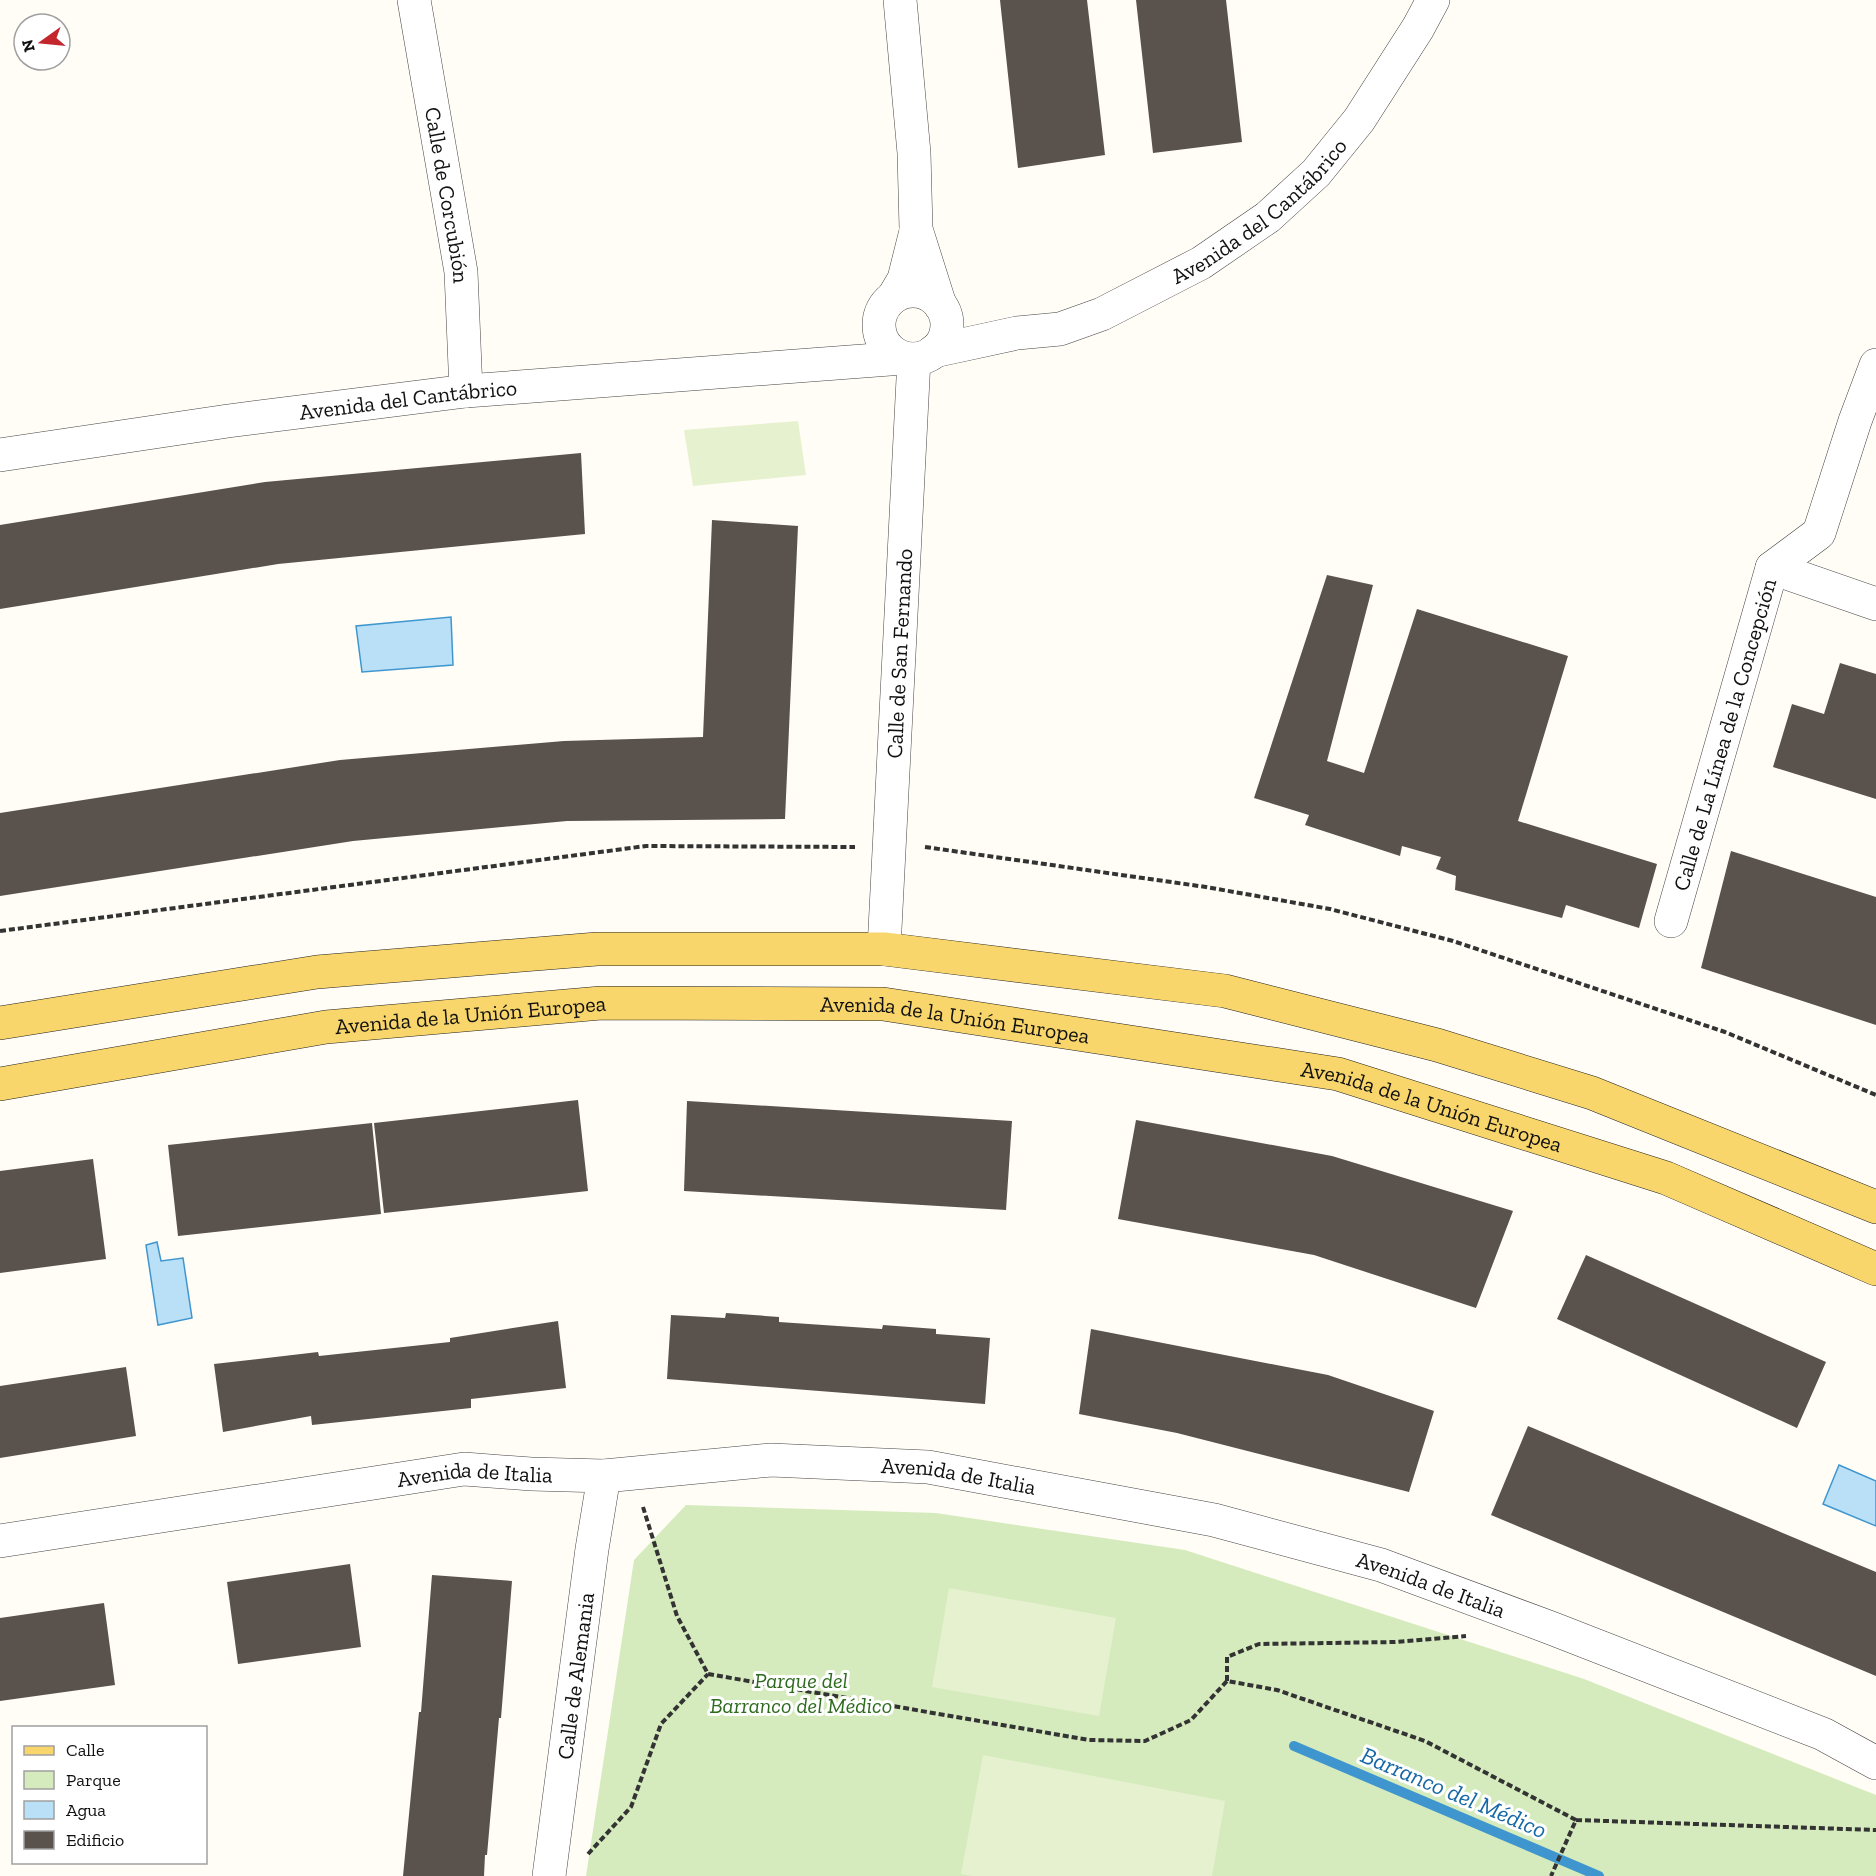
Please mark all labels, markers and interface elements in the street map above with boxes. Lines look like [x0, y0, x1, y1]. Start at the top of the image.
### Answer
north arrow [12, 12, 72, 72]
text: N [17, 37, 39, 54]
street label: Calle de Corcubión [419, 105, 475, 284]
street label: Avenida del Cantábrico [1167, 133, 1352, 289]
street label: Avenida del Cantábrico [298, 374, 518, 425]
street label: Calle de San Fernando [880, 548, 918, 759]
street label: Calle de La Línea de la Concepción [1667, 575, 1782, 894]
street label: Avenida de la Unión Europea [334, 989, 607, 1040]
street label: Avenida de la Unión Europea [820, 990, 1092, 1049]
street label: Avenida de la Unión Europea [1299, 1055, 1566, 1158]
street label: Avenida de Italia [880, 1451, 1039, 1500]
street label: Avenida de Italia [395, 1455, 553, 1493]
street label: Avenida de Italia [1354, 1546, 1510, 1624]
street label: Calle de Alemania [551, 1590, 600, 1761]
park label: Parque del Barranco del Médico [710, 1667, 892, 1719]
legend [12, 1726, 207, 1864]
text: Calle [66, 1739, 104, 1761]
water label: Barranco del Médico [1357, 1740, 1551, 1844]
text: Parque [66, 1769, 121, 1791]
text: Agua [66, 1799, 106, 1821]
text: Edificio [66, 1829, 124, 1851]

